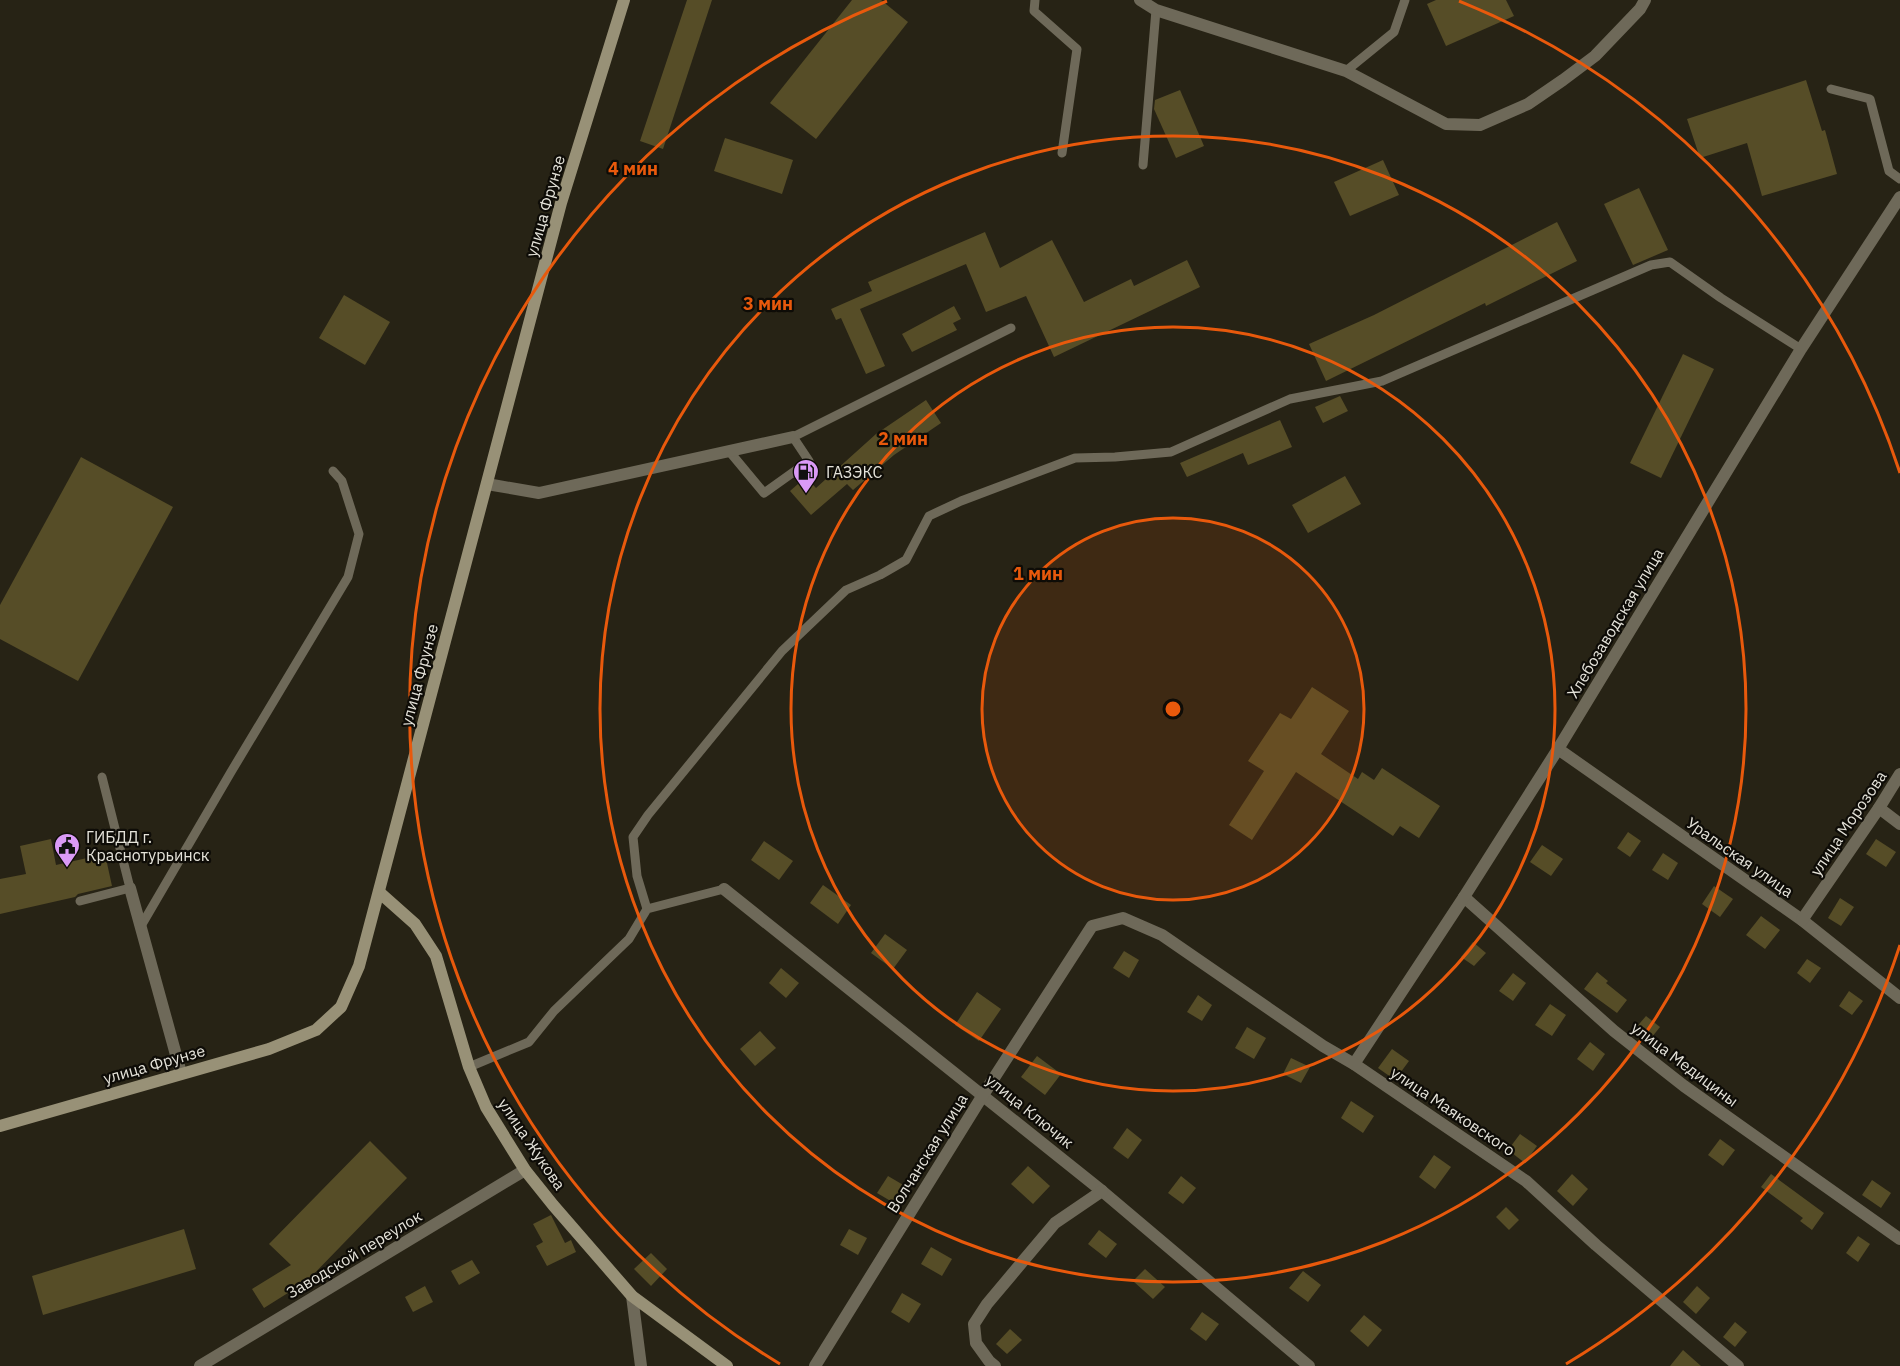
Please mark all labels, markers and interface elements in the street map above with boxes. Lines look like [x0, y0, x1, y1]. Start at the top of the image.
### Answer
street label: улица Фрунзе [521, 153, 569, 259]
text: 4 мин [608, 157, 658, 180]
text: 3 мин [743, 292, 793, 315]
text: 2 мин [878, 427, 928, 450]
fuel station icon: ГАЗЭКС [791, 457, 821, 495]
place label: ГАЗЭКС [826, 462, 883, 482]
street label: Хлебозаводская улица [1562, 544, 1668, 702]
text: 1 мин [1013, 562, 1063, 585]
street label: улица Фрунзе [396, 621, 442, 728]
centre of rings [1163, 699, 1183, 719]
street label: улица Морозова [1805, 766, 1891, 879]
street label: Уральская улица [1683, 813, 1798, 902]
place label: ГИБДД г. Краснотурьинск [86, 827, 210, 865]
public building icon: ГИБДД г. Краснотурьинск [52, 831, 82, 869]
street label: улица Медицины [1628, 1017, 1742, 1111]
street label: улица Фрунзе [101, 1040, 207, 1088]
street label: улица Маяковского [1387, 1062, 1519, 1160]
street label: улица Ключик [982, 1070, 1078, 1153]
street label: Волчанская улица [882, 1089, 972, 1216]
street label: улица Жукова [494, 1094, 570, 1194]
street label: Заводской переулок [283, 1206, 426, 1302]

